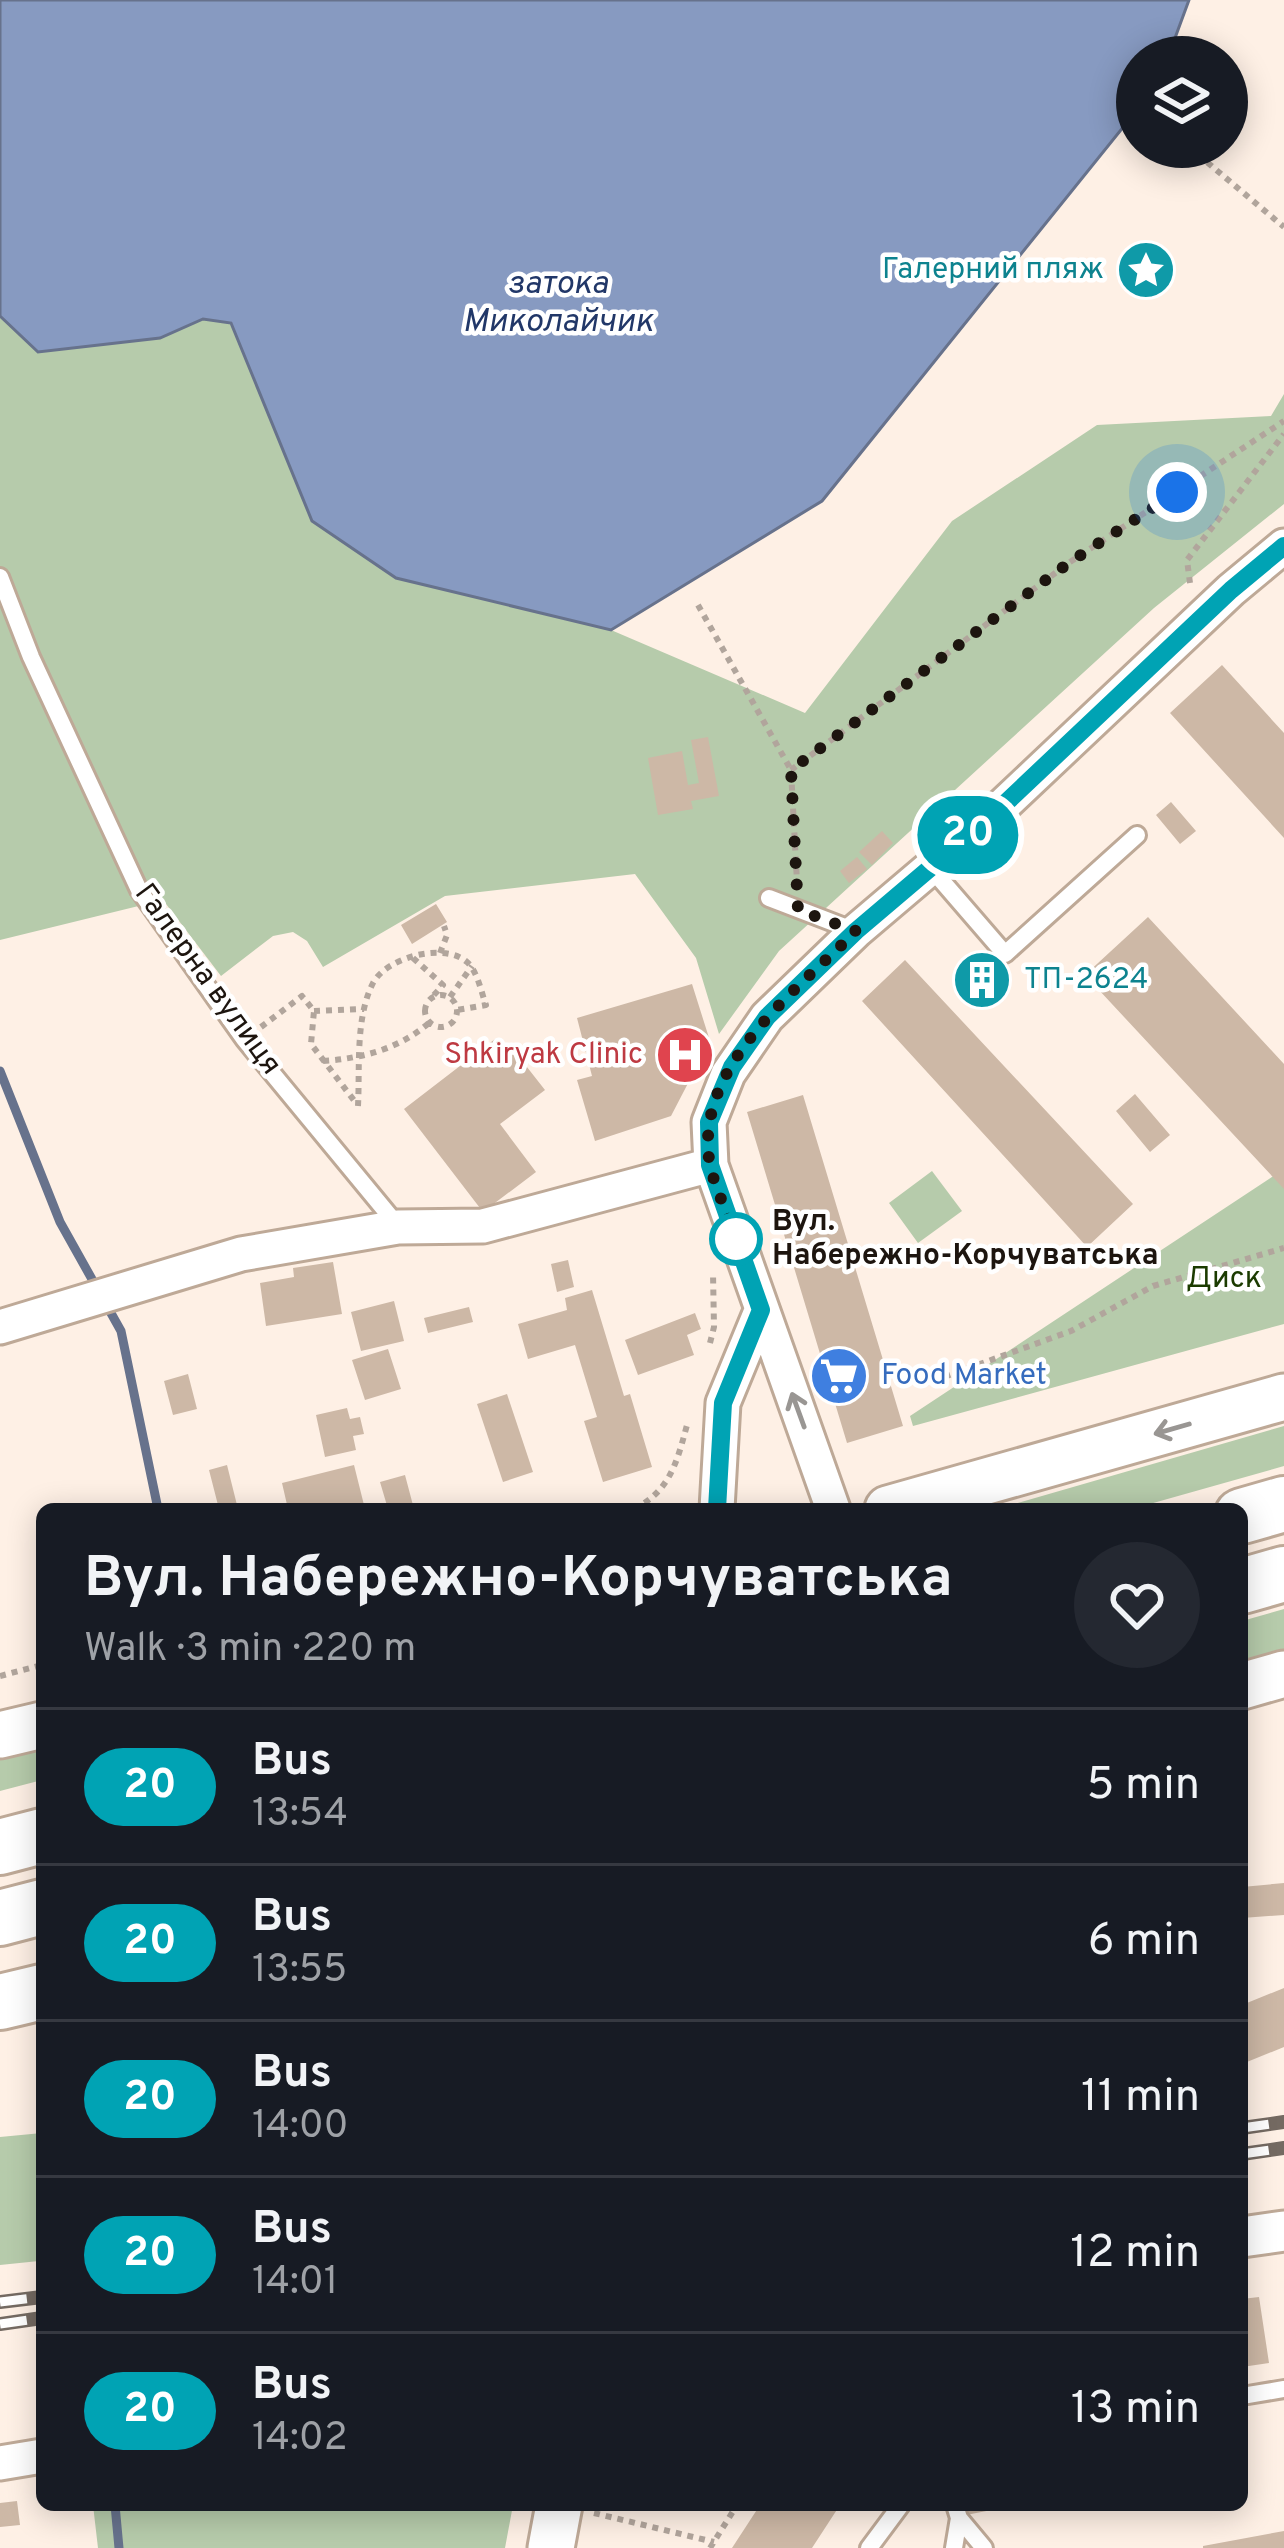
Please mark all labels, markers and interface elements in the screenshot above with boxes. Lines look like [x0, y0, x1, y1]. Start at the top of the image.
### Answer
map controls [1116, 36, 1248, 168]
button: layers [1116, 36, 1248, 168]
place icon: Галерний пляж [1115, 239, 1177, 301]
place label: Галерний пляж [882, 252, 1104, 289]
water label: затока Миколайчик [463, 264, 655, 344]
your location [1147, 462, 1207, 522]
line badge: 20 [914, 796, 1022, 874]
text: 20 [941, 808, 995, 861]
street label: Галерна вулиця [125, 877, 289, 1083]
building icon: ТП-2624 [951, 949, 1013, 1011]
place label: ТП-2624 [1024, 962, 1148, 999]
hospital icon: Shkiryak Clinic [654, 1024, 716, 1086]
place label: Shkiryak Clinic [444, 1037, 643, 1074]
place label: Вул. Набережно-Корчуватська [772, 1204, 1158, 1275]
marker: Вул. Набережно-Корчуватська [711, 1214, 761, 1264]
park label: Диск [1186, 1261, 1262, 1298]
supermarket icon: Food Market [808, 1345, 870, 1407]
place label: Food Market [881, 1358, 1047, 1395]
one-way arrow [785, 1392, 807, 1429]
one-way arrow [1153, 1419, 1191, 1441]
button: heart [1074, 1542, 1200, 1668]
text: Вул. Набережно-Корчуватська [84, 1545, 952, 1617]
text: Walk · 3 min · 220 m [84, 1626, 416, 1675]
text: Bus [252, 1734, 332, 1791]
text: 5 min [1087, 1758, 1200, 1815]
text: 20 [123, 1760, 177, 1813]
text: 13:54 [252, 1791, 348, 1840]
text: Bus [252, 1890, 332, 1947]
text: 6 min [1088, 1914, 1200, 1971]
text: 20 [123, 1916, 177, 1969]
text: 13:55 [252, 1947, 347, 1996]
text: Bus [252, 2046, 332, 2103]
text: 11 min [1081, 2070, 1200, 2127]
text: 20 [123, 2072, 177, 2125]
text: 14:00 [252, 2103, 349, 2152]
text: Bus [252, 2202, 332, 2259]
text: 12 min [1070, 2226, 1200, 2283]
text: 20 [123, 2228, 177, 2281]
text: 14:01 [252, 2259, 338, 2308]
text: Bus [252, 2358, 332, 2415]
text: 13 min [1071, 2382, 1200, 2439]
text: 20 [123, 2384, 177, 2437]
text: 14:02 [252, 2415, 348, 2464]

